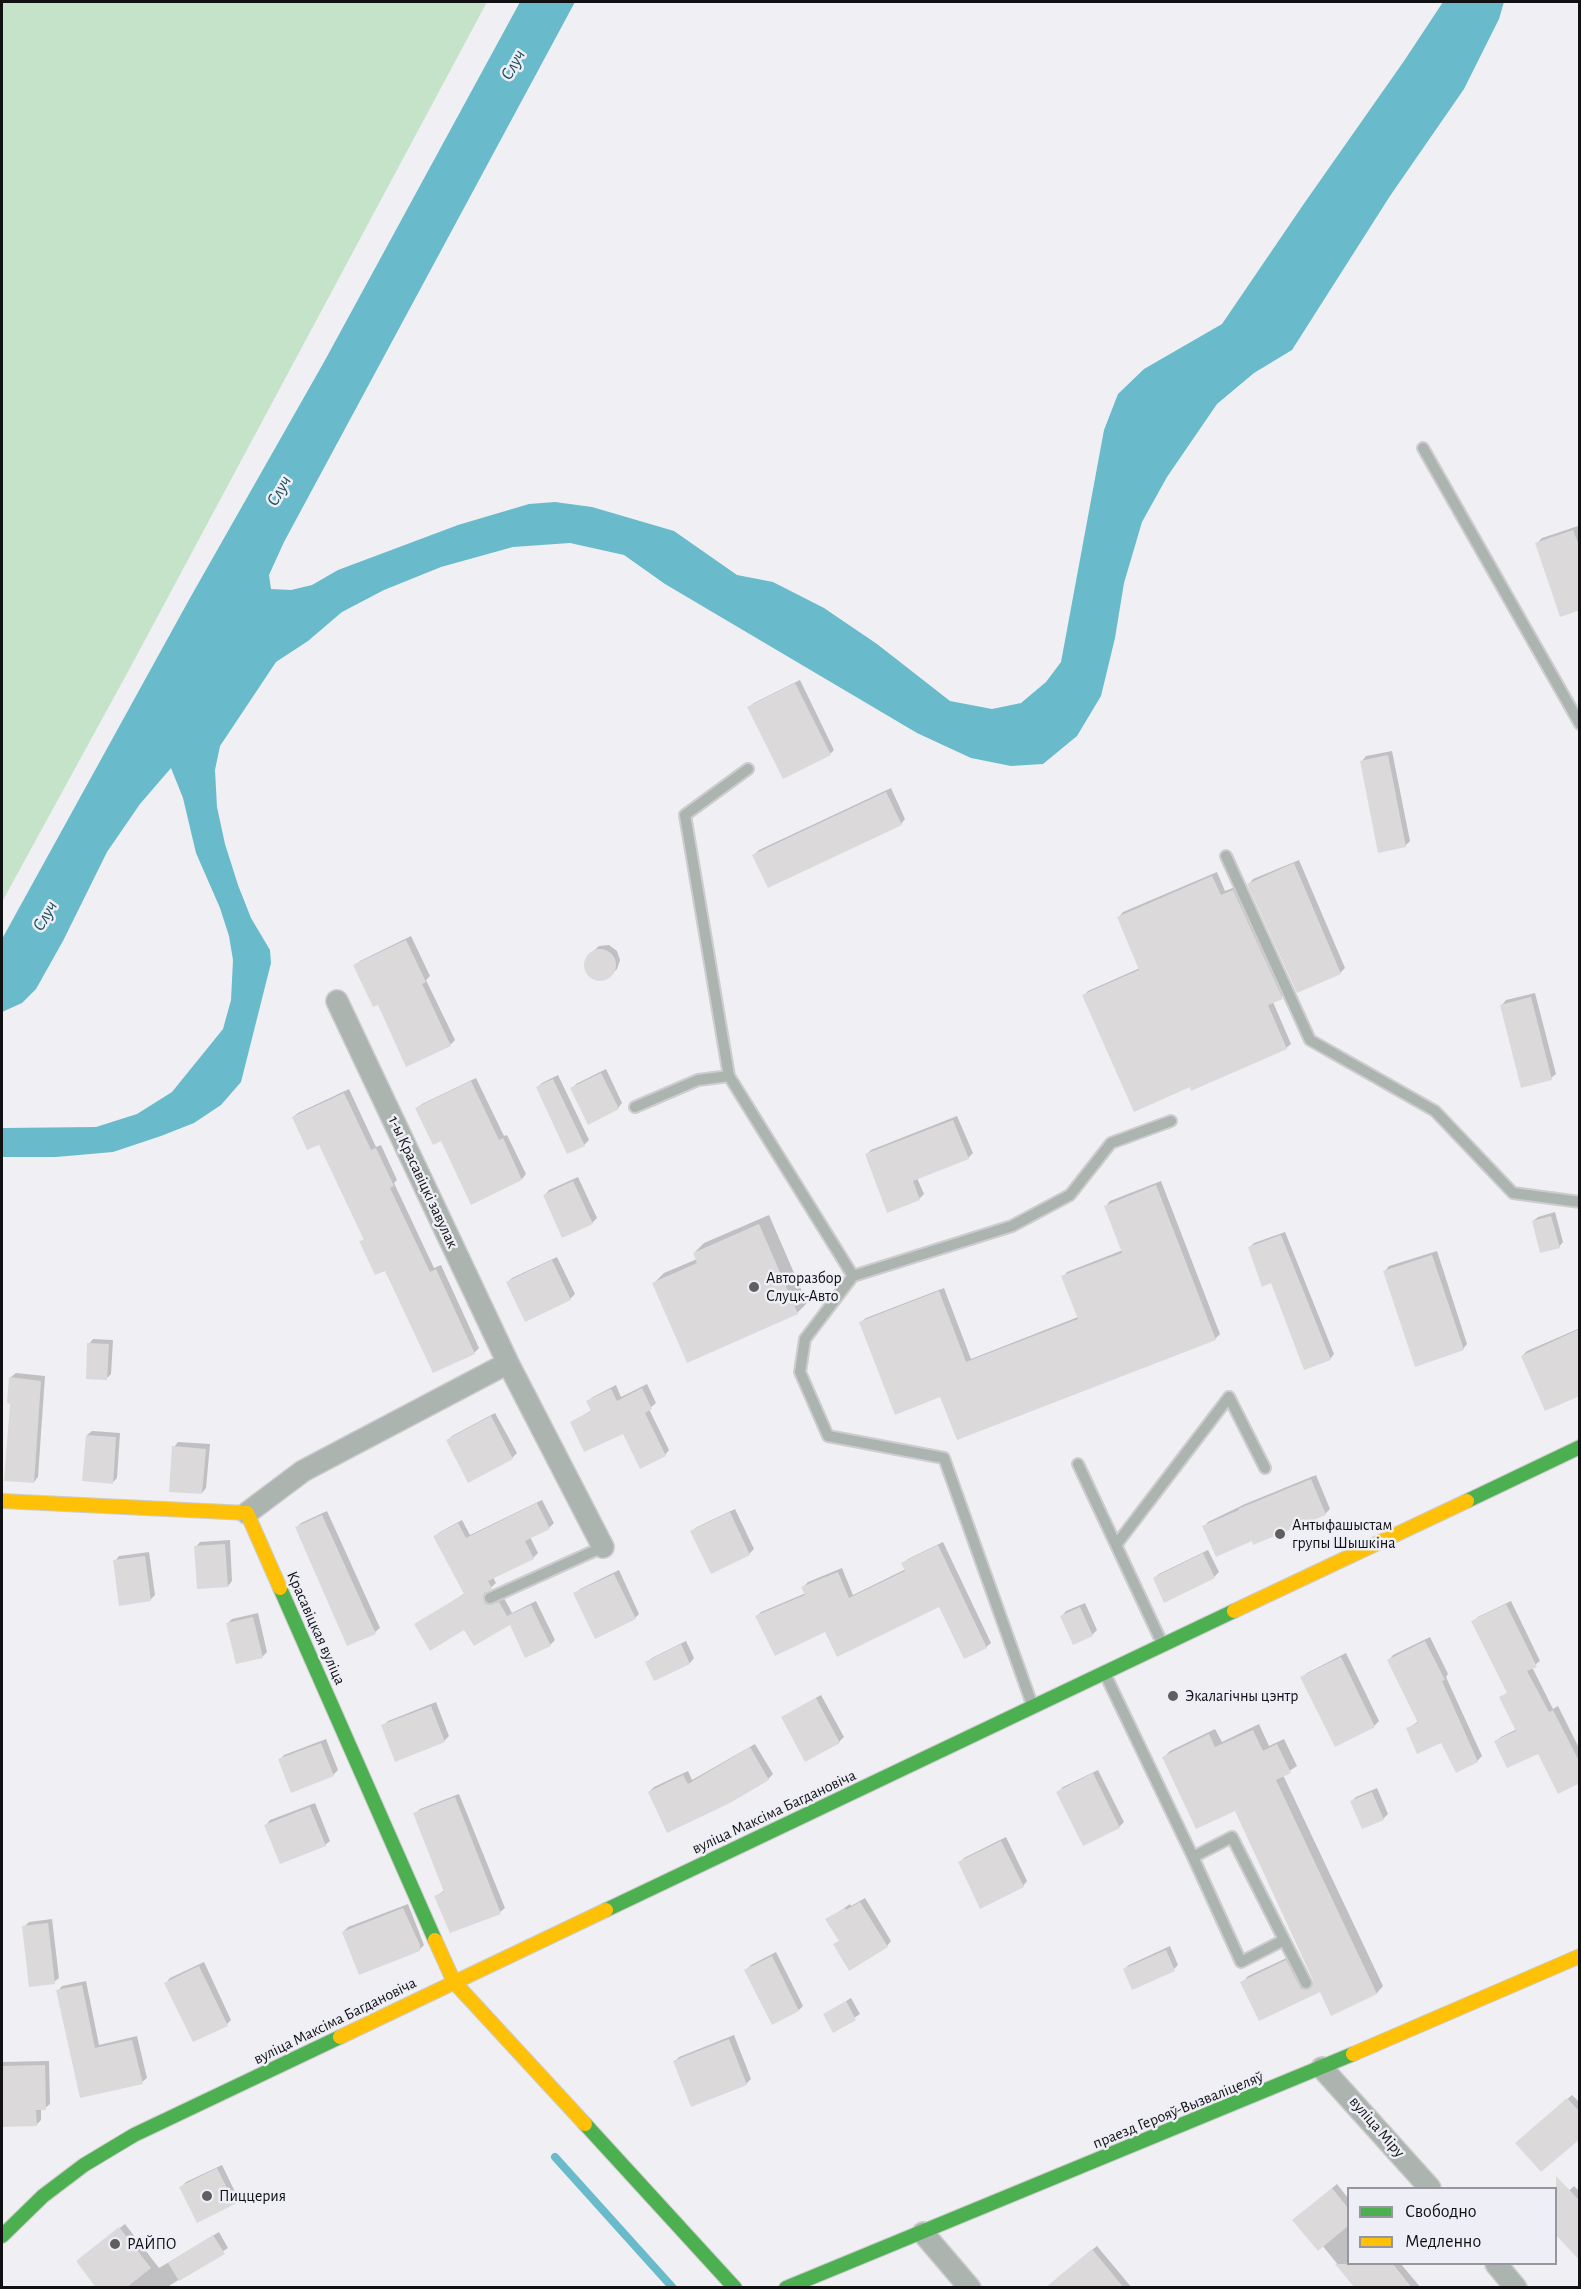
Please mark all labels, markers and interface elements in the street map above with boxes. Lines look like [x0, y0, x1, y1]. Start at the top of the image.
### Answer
water label: Случ [496, 46, 530, 84]
water label: Случ [262, 472, 296, 510]
water label: Случ [28, 897, 62, 935]
street label: 1-ы Красавіцкі завулак [384, 1113, 462, 1251]
place label: Авторазбор Слуцк-Авто [766, 1268, 842, 1306]
marker: Авторазбор Слуцк-Авто [747, 1280, 761, 1294]
place label: Антыфашыстам групы Шышкіна [1292, 1515, 1396, 1553]
marker: Антыфашыстам групы Шышкіна [1273, 1527, 1287, 1541]
street label: Красавіцкая вуліца [282, 1568, 350, 1688]
place label: Экалагічны цэнтр [1185, 1686, 1298, 1706]
marker: Экалагічны цэнтр [1166, 1689, 1180, 1703]
street label: вуліца Максіма Багдановіча [689, 1766, 859, 1858]
street label: вуліца Максіма Багдановіча [250, 1973, 420, 2069]
street label: праезд Герояў-Вызваліцеляў [1090, 2067, 1266, 2153]
street label: вуліца Міру [1345, 2092, 1409, 2162]
place label: Пиццерия [219, 2186, 286, 2206]
legend [1347, 2187, 1557, 2265]
marker: Пиццерия [200, 2189, 214, 2203]
text: Свободно [1405, 2203, 1477, 2221]
text: Медленно [1405, 2233, 1481, 2251]
place label: РАЙПО [127, 2234, 177, 2254]
marker: РАЙПО [108, 2237, 122, 2251]

